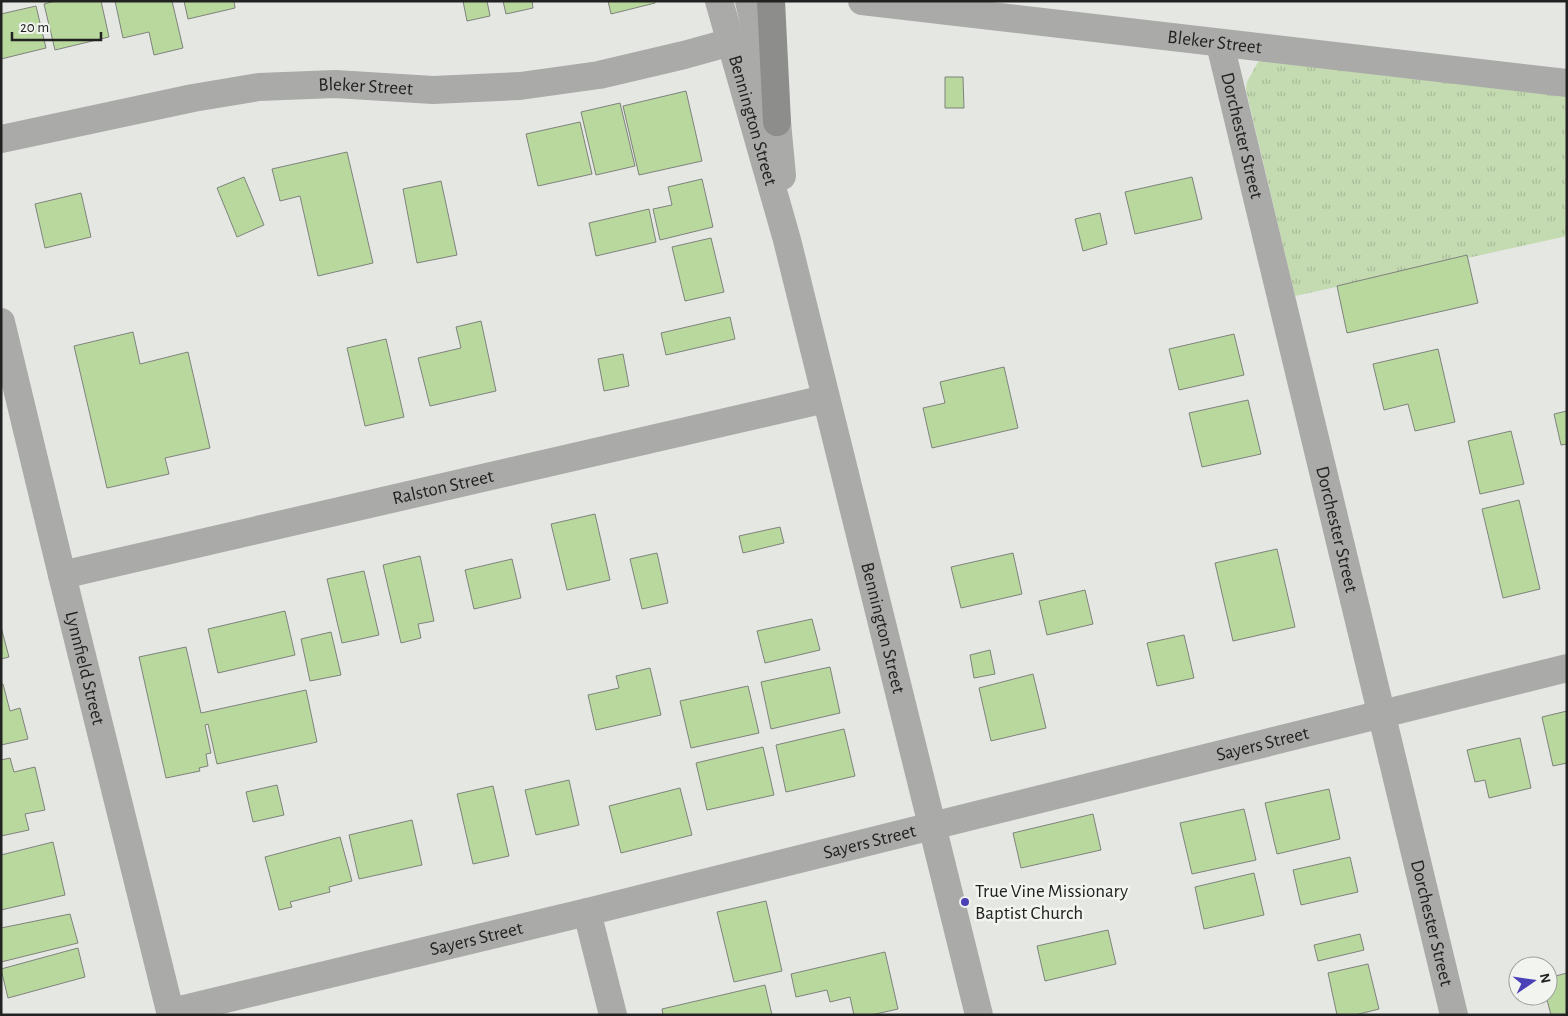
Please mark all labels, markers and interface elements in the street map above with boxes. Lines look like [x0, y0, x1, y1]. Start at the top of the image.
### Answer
scale bar [12, 10, 101, 42]
text: 20 m [20, 20, 49, 35]
street label: Bleker Street [1166, 27, 1263, 57]
street label: Bennington Street [725, 53, 780, 188]
street label: Dorchester Street [1218, 70, 1266, 200]
street label: Bleker Street [318, 74, 414, 98]
street label: Dorchester Street [1313, 464, 1361, 594]
street label: Ralston Street [391, 466, 495, 508]
street label: Bennington Street [858, 560, 908, 695]
street label: Lynnfield Street [62, 609, 108, 727]
street label: Sayers Street [1214, 723, 1311, 764]
street label: Sayers Street [821, 821, 918, 862]
street label: Dorchester Street [1407, 858, 1456, 988]
place label: True Vine Missionary Baptist Church [975, 882, 1128, 923]
marker: True Vine Missionary Baptist Church [959, 896, 971, 908]
street label: Sayers Street [428, 918, 525, 959]
north arrow [1508, 956, 1558, 1006]
text: N [1537, 972, 1553, 985]

